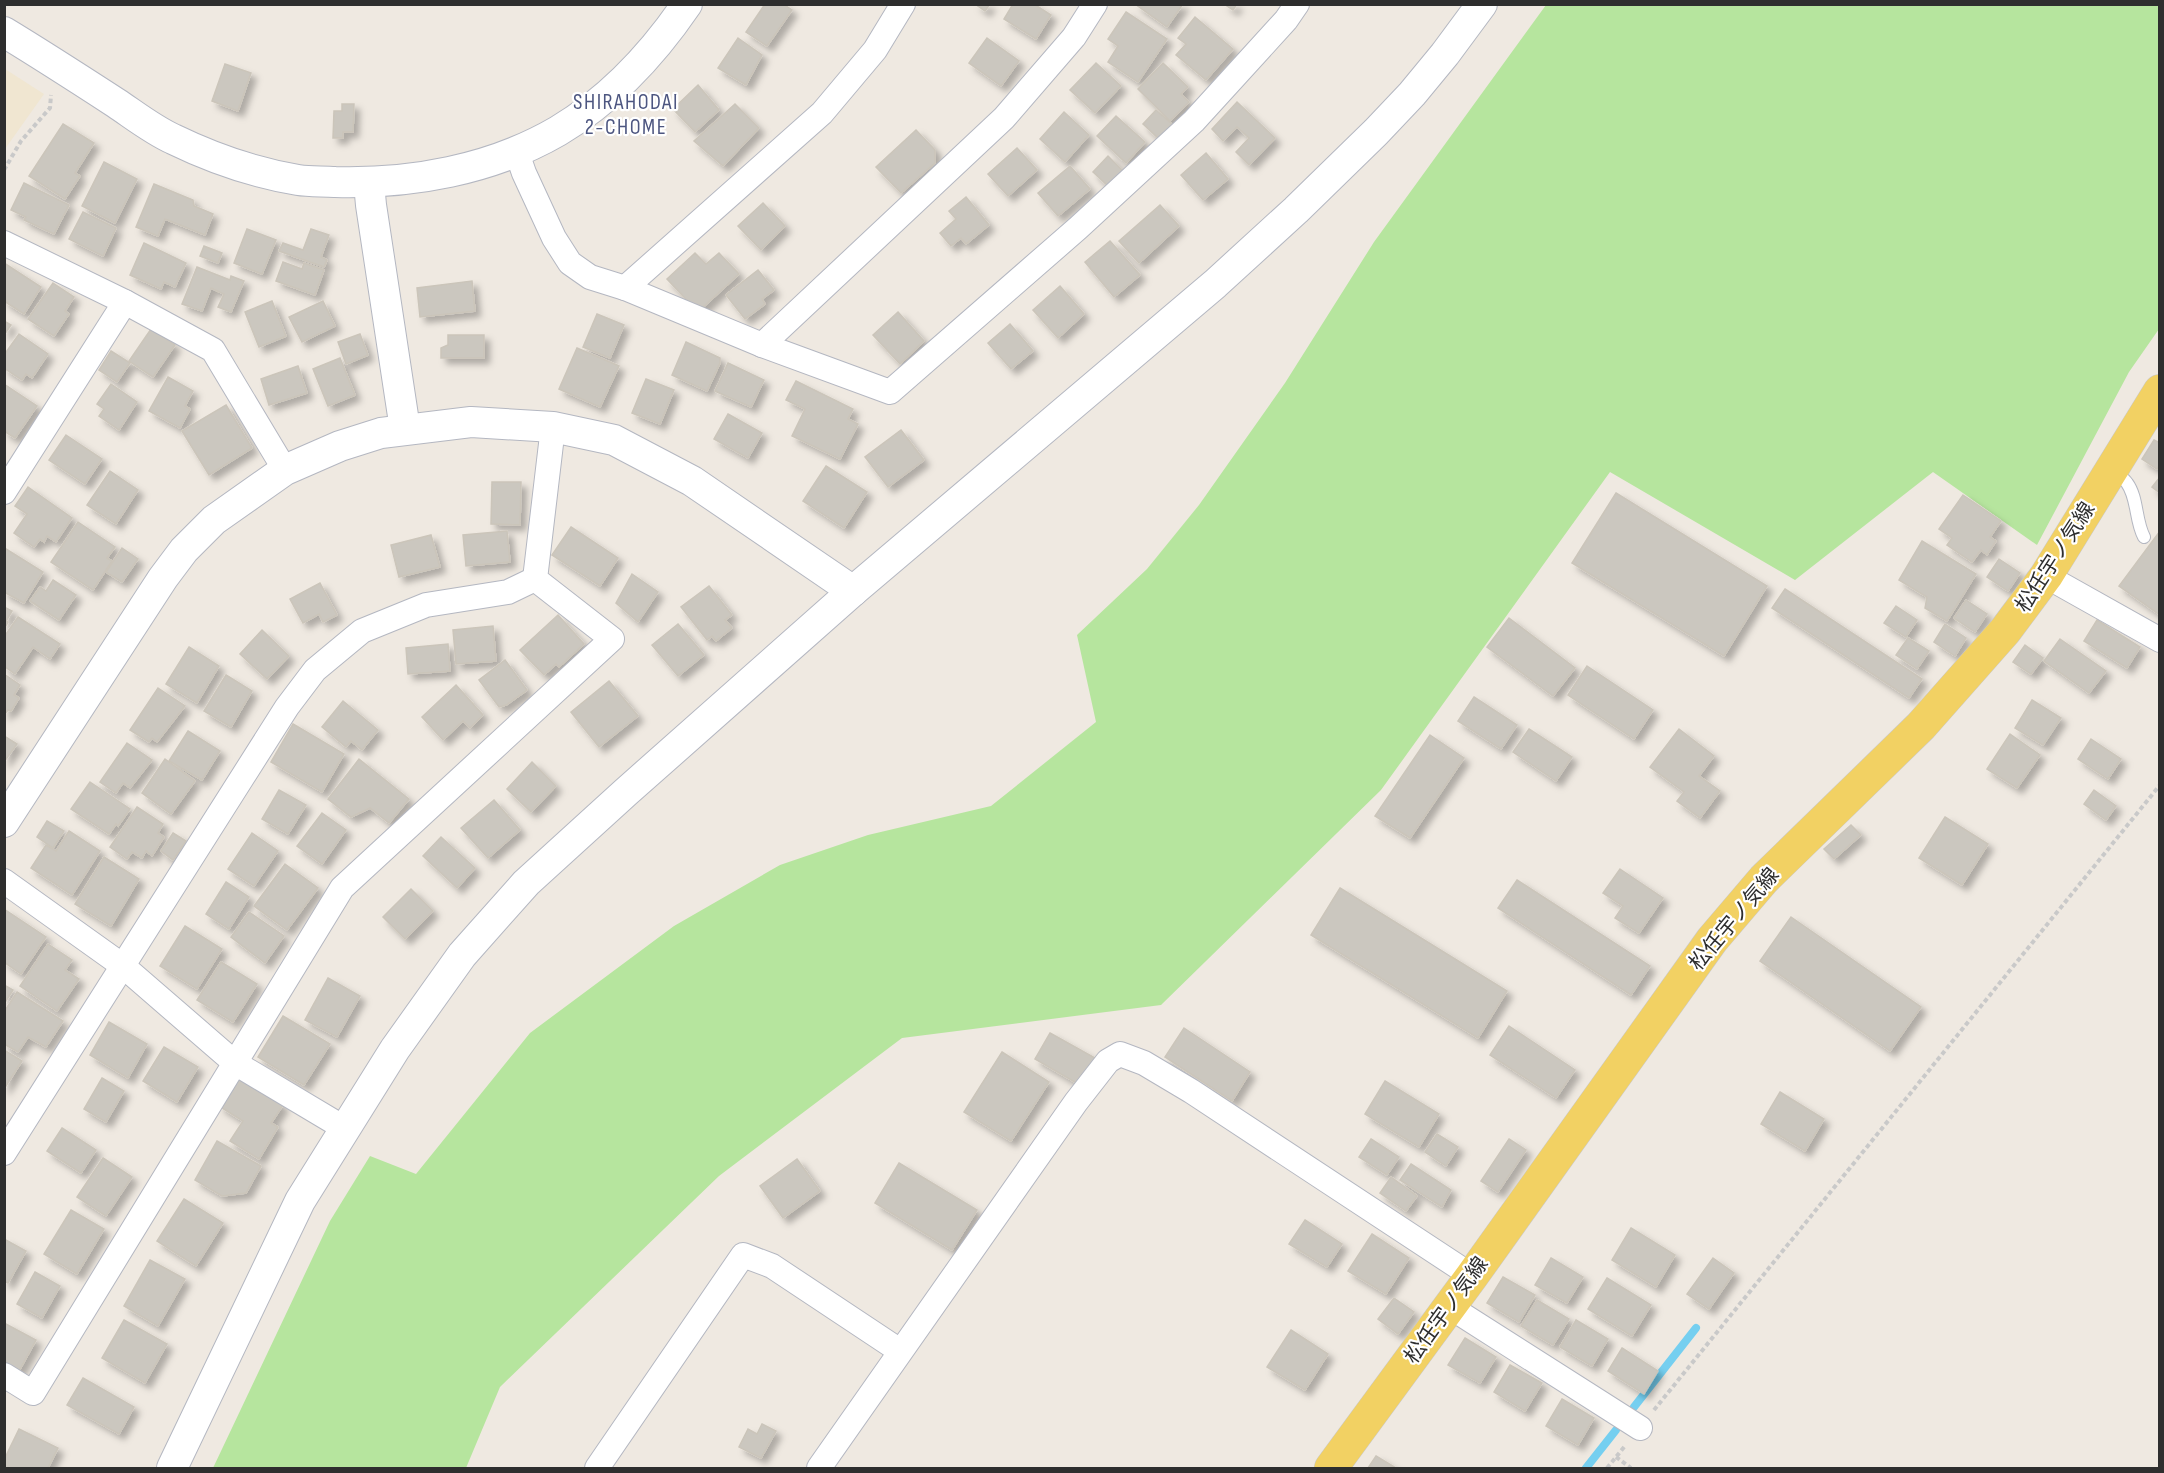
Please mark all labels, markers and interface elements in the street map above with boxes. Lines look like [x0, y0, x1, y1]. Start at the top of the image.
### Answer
district label: SHIRAHODAI 2-CHOME [573, 89, 679, 141]
street label: 松任宇ノ気線 [2011, 498, 2100, 617]
street label: 松任宇ノ気線 [1684, 863, 1784, 976]
street label: 松任宇ノ気線 [1399, 1252, 1494, 1369]

